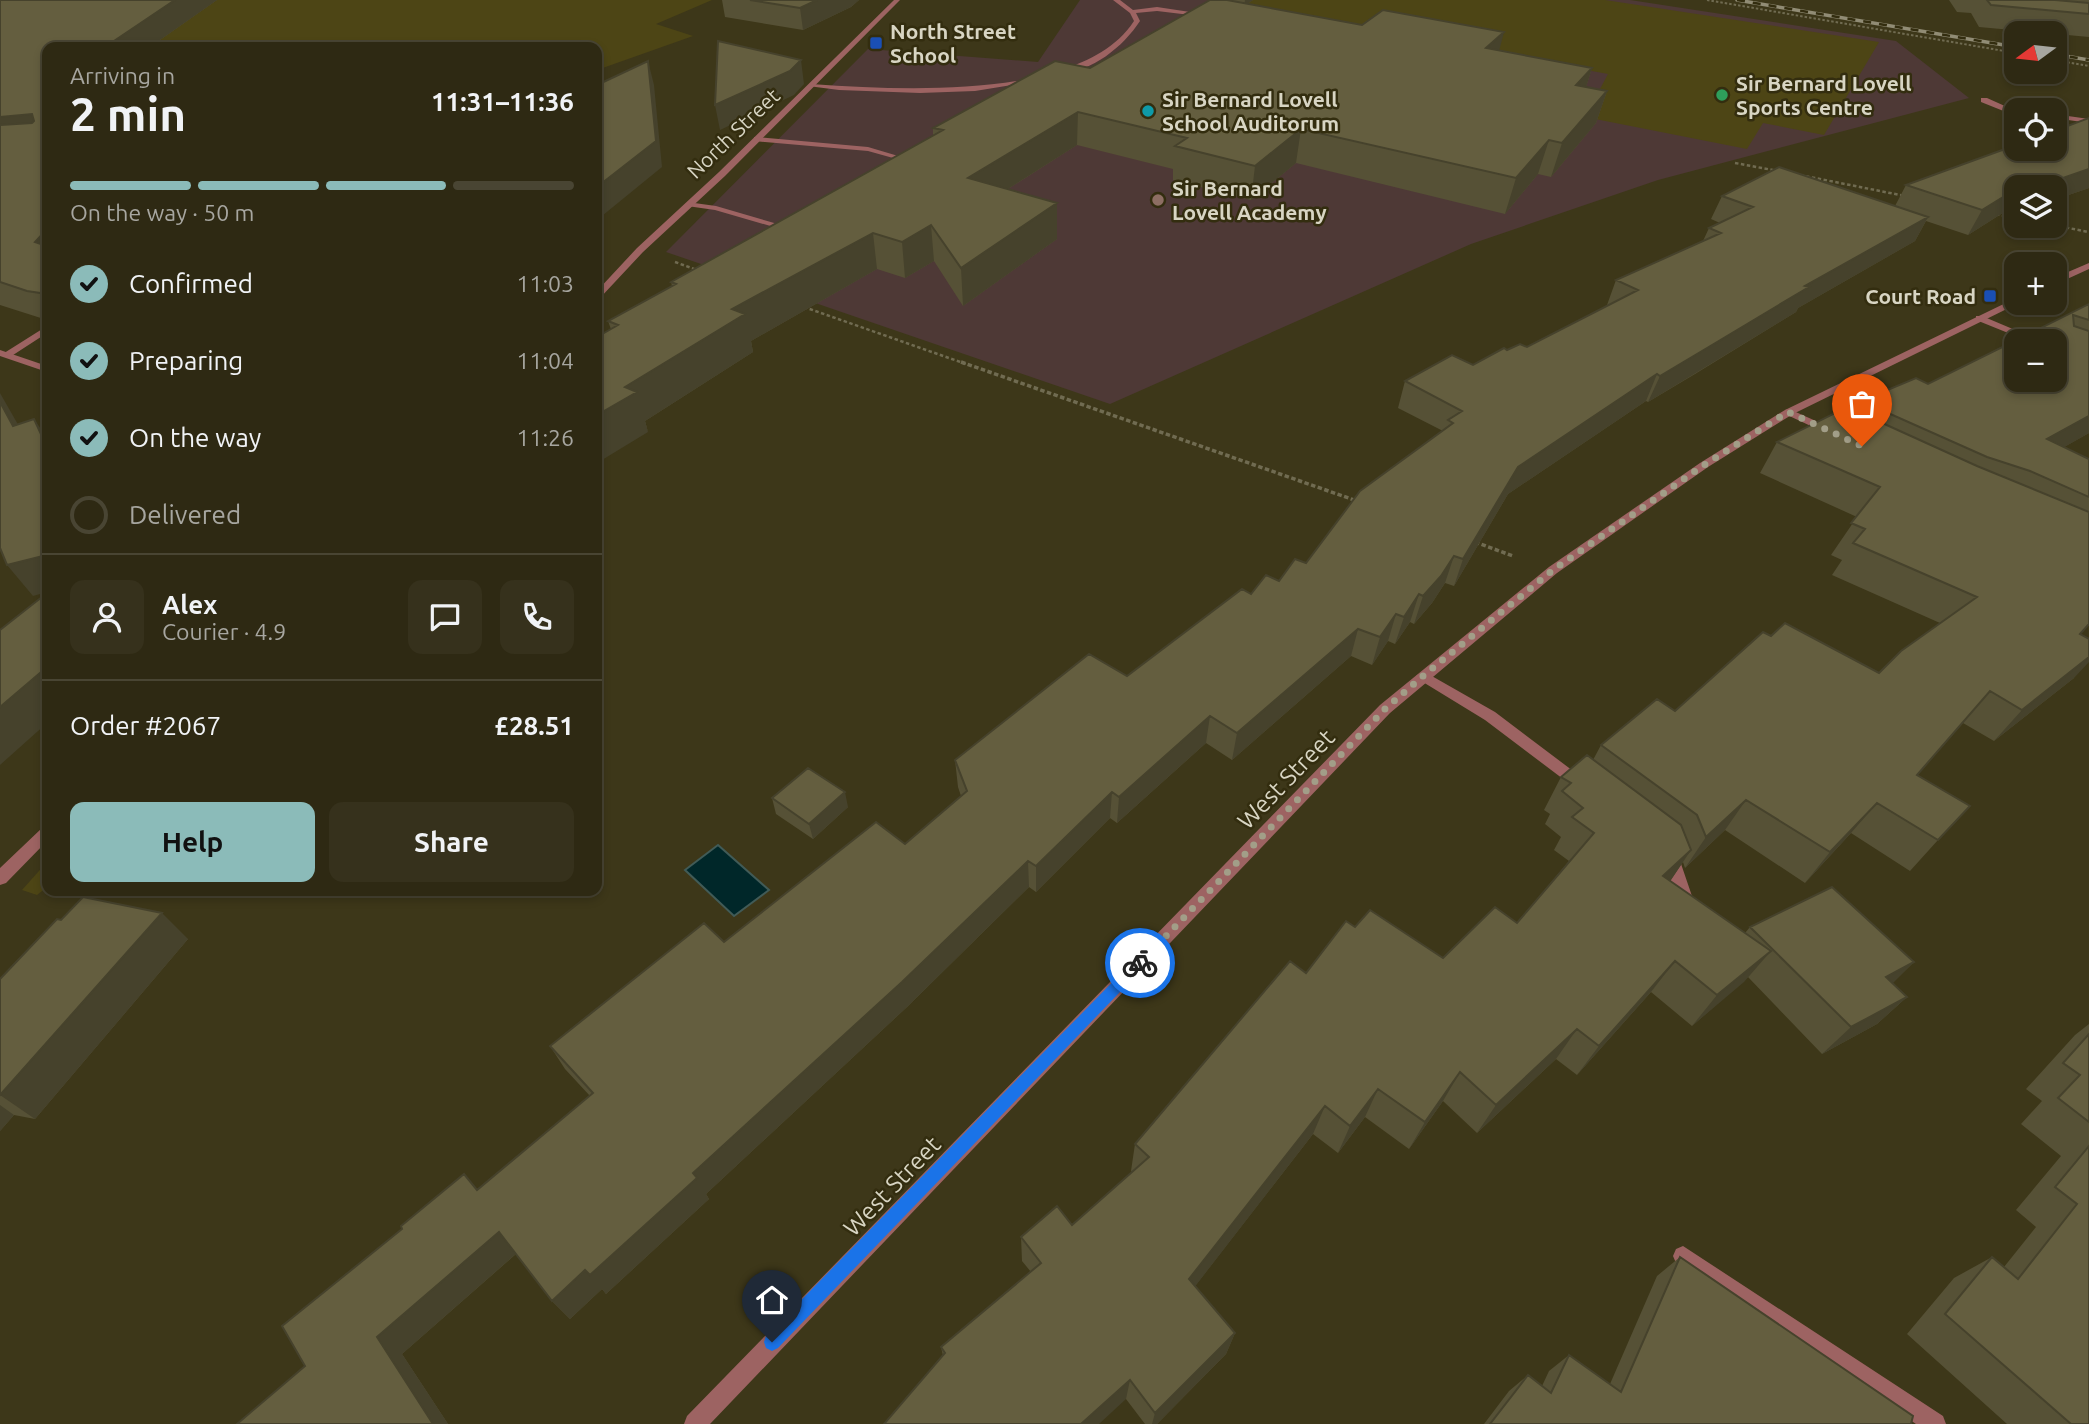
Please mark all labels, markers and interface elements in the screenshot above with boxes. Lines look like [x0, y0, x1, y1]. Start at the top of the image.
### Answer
place label: North Street School [890, 19, 1016, 67]
north arrow [2004, 21, 2067, 84]
map controls [2004, 21, 2067, 392]
marker: North Street School [868, 35, 884, 51]
text: Arriving in [70, 63, 175, 88]
place label: Sir Bernard Lovell Sports Centre [1736, 71, 1912, 119]
street label: North Street [682, 83, 784, 183]
text: 11:31–11:36 [431, 87, 574, 116]
place label: Sir Bernard Lovell School Auditorum [1162, 87, 1339, 135]
marker: Sir Bernard Lovell Sports Centre [1714, 87, 1730, 103]
text: 2 min [70, 88, 186, 140]
button: locate [2004, 98, 2067, 161]
marker: Sir Bernard Lovell School Auditorum [1140, 103, 1156, 119]
button: layers [2004, 175, 2067, 238]
place label: Sir Bernard Lovell Academy [1172, 176, 1327, 224]
marker: Sir Bernard Lovell Academy [1150, 192, 1166, 208]
text: On the way · 50 m [70, 200, 254, 225]
button: + [2004, 252, 2067, 315]
icon: check [70, 265, 108, 303]
text: Confirmed [129, 269, 253, 298]
text: 11:03 [516, 271, 574, 296]
place label: Court Road [1865, 284, 1976, 308]
marker: Court Road [1982, 288, 1998, 304]
button: − [2004, 329, 2067, 392]
icon: check [70, 342, 108, 380]
text: Preparing [129, 346, 243, 375]
text: 11:04 [516, 348, 574, 373]
pin [1832, 374, 1892, 446]
icon: bag [1843, 385, 1881, 423]
icon: check [70, 419, 108, 457]
text: On the way [129, 423, 261, 452]
text: 11:26 [516, 425, 574, 450]
text: Delivered [129, 500, 241, 529]
button: person [70, 580, 144, 654]
button: chat [408, 580, 482, 654]
button: phone [500, 580, 574, 654]
text: Alex [162, 590, 217, 619]
text: Courier · 4.9 [162, 619, 286, 644]
text: Order #2067 [70, 711, 221, 740]
text: £28.51 [494, 711, 574, 740]
street label: West Street [1232, 723, 1340, 834]
button: Help [70, 802, 315, 882]
button: Share [329, 802, 574, 882]
courier [1105, 928, 1175, 998]
icon: bike [1121, 944, 1159, 982]
street label: West Street [838, 1130, 946, 1241]
pin [742, 1270, 802, 1342]
icon: home [753, 1281, 791, 1319]

